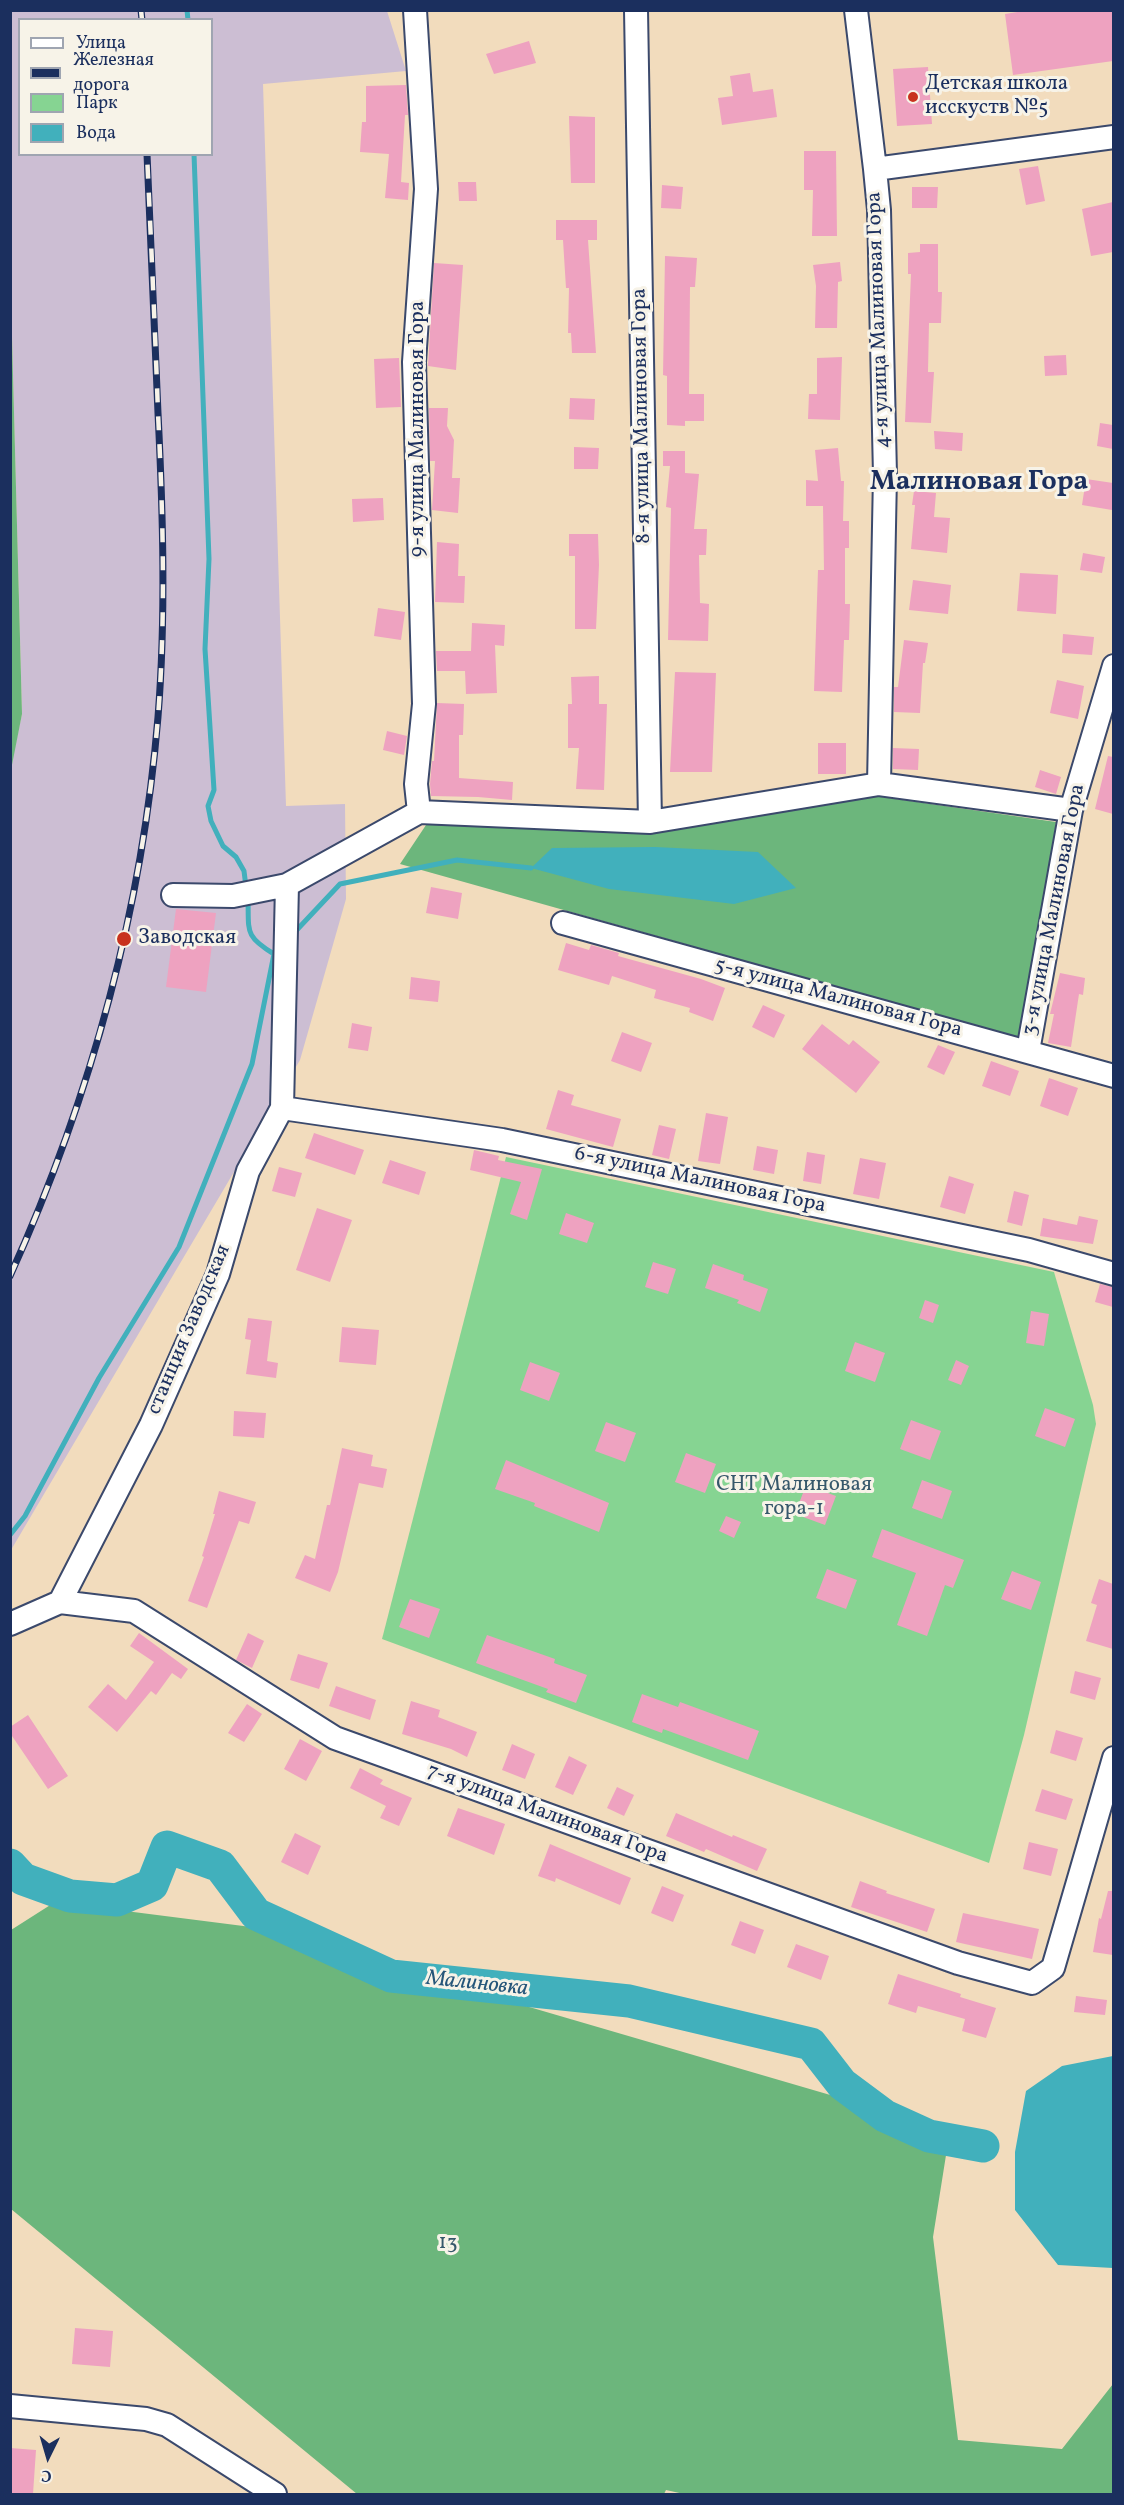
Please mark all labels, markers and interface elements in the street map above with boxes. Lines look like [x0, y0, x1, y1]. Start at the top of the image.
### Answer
legend [18, 18, 213, 156]
text: Улица [76, 31, 126, 56]
text: Железная дорога [73, 48, 154, 98]
place label: Детская школа исскуств №5 [925, 72, 1068, 122]
marker: Детская школа исскуств №5 [906, 90, 920, 104]
text: Парк [76, 91, 118, 116]
text: Вода [76, 121, 116, 146]
street label: 4-я улица Малиновая Гора [863, 191, 897, 449]
street label: 8-я улица Малиновая Гора [628, 288, 658, 544]
street label: 9-я улица Малиновая Гора [406, 301, 432, 557]
district label: Малиновая Гора [870, 468, 1088, 500]
street label: 3-я улица Малиновая Гора [1018, 782, 1092, 1038]
place label: Заводская [138, 926, 236, 952]
marker: Заводская [115, 930, 133, 948]
street label: 5-я улица Малиновая Гора [712, 954, 964, 1044]
street label: 6-я улица Малиновая Гора [572, 1142, 828, 1220]
street label: станция Заводская [143, 1241, 237, 1419]
park label: СНТ Малиновая гора-1 [716, 1473, 872, 1523]
street label: 7-я улица Малиновая Гора [423, 1760, 671, 1870]
water label: Малиновка [425, 1967, 529, 2003]
park label: 13 [439, 2231, 457, 2257]
north arrow [18, 2427, 78, 2487]
text: С [40, 2464, 53, 2486]

